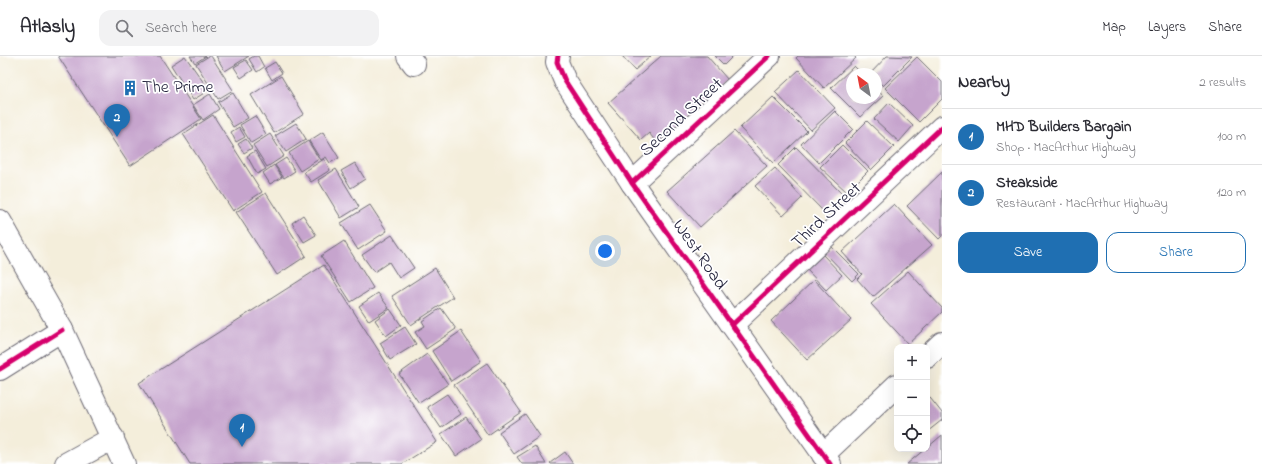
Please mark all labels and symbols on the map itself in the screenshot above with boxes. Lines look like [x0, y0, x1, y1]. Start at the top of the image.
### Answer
north arrow [846, 68, 882, 104]
street label: Second Street [634, 72, 730, 164]
place label: The Prime [142, 75, 215, 101]
building icon: The Prime [121, 79, 139, 97]
pin: 2 [104, 104, 130, 137]
street label: Third Street [786, 177, 868, 255]
street label: West Road [665, 214, 733, 296]
your location [595, 241, 615, 261]
pin: 1 [229, 414, 255, 447]

